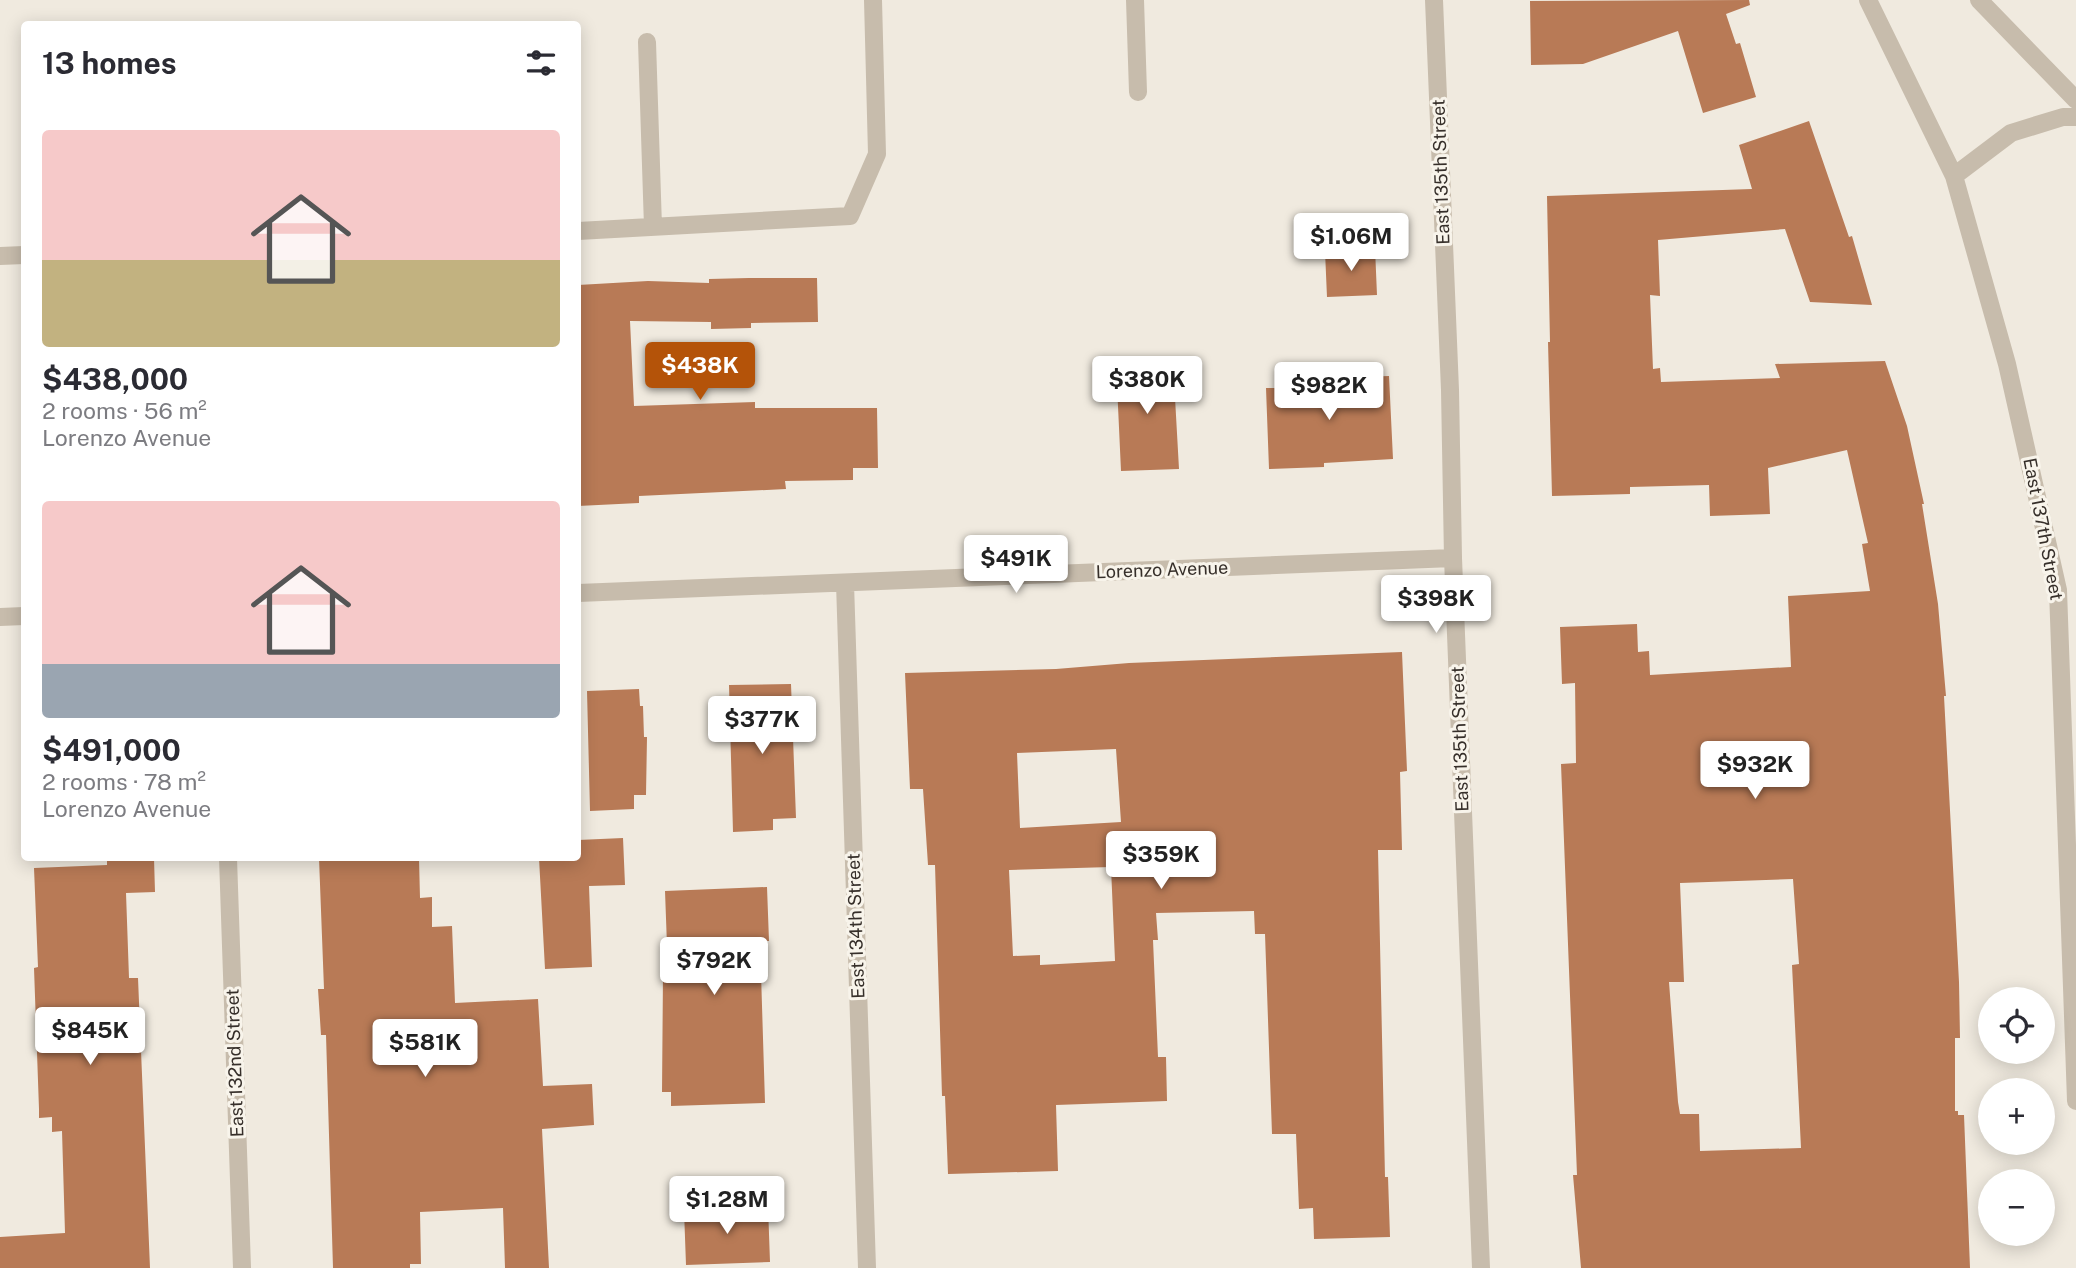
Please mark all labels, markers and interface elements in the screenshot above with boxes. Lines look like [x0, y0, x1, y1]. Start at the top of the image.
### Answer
icon: filters [522, 44, 560, 82]
text: 13 homes [42, 45, 177, 81]
street label: East 135th Street [1427, 99, 1454, 245]
icon: home [238, 176, 364, 302]
pin: $1.06M [1294, 214, 1408, 273]
text: $1.06M [1310, 222, 1392, 249]
pin: $438K [651, 342, 749, 402]
text: $438K [661, 351, 739, 378]
pin: $380K [1098, 356, 1196, 416]
text: $438,000 [42, 361, 188, 397]
pin: $982K [1280, 362, 1378, 422]
text: $380K [1108, 365, 1186, 392]
text: $982K [1290, 371, 1368, 398]
text: 2 rooms · 56 m² [42, 397, 207, 424]
text: Lorenzo Avenue [42, 424, 211, 451]
street label: East 137th Street [2019, 456, 2068, 602]
pin: $491K [967, 536, 1065, 595]
text: $491K [980, 544, 1052, 571]
icon: home [238, 547, 364, 673]
street label: Lorenzo Avenue [1095, 557, 1229, 582]
pin: $398K [1387, 576, 1485, 635]
text: $398K [1397, 584, 1475, 611]
street label: East 135th Street [1446, 666, 1473, 812]
pin: $377K [713, 696, 811, 756]
text: $377K [724, 705, 800, 732]
text: $491,000 [42, 732, 181, 768]
pin: $932K [1706, 742, 1804, 801]
text: $932K [1716, 750, 1794, 777]
text: 2 rooms · 78 m² [42, 768, 206, 795]
text: Lorenzo Avenue [42, 795, 211, 822]
pin: $359K [1112, 832, 1210, 891]
text: $359K [1122, 840, 1200, 867]
street label: East 134th Street [842, 853, 869, 999]
pin: $792K [665, 937, 763, 997]
text: $792K [676, 946, 752, 973]
map controls [1978, 987, 2055, 1246]
button: locate [1978, 987, 2055, 1064]
street label: East 132nd Street [221, 988, 248, 1138]
pin: $845K [41, 1007, 139, 1067]
text: $845K [51, 1016, 129, 1043]
pin: $581K [376, 1020, 474, 1079]
text: $581K [389, 1028, 461, 1055]
button: + [1978, 1078, 2055, 1155]
button: − [1978, 1169, 2055, 1246]
pin: $1.28M [670, 1176, 784, 1236]
text: $1.28M [685, 1185, 769, 1212]

